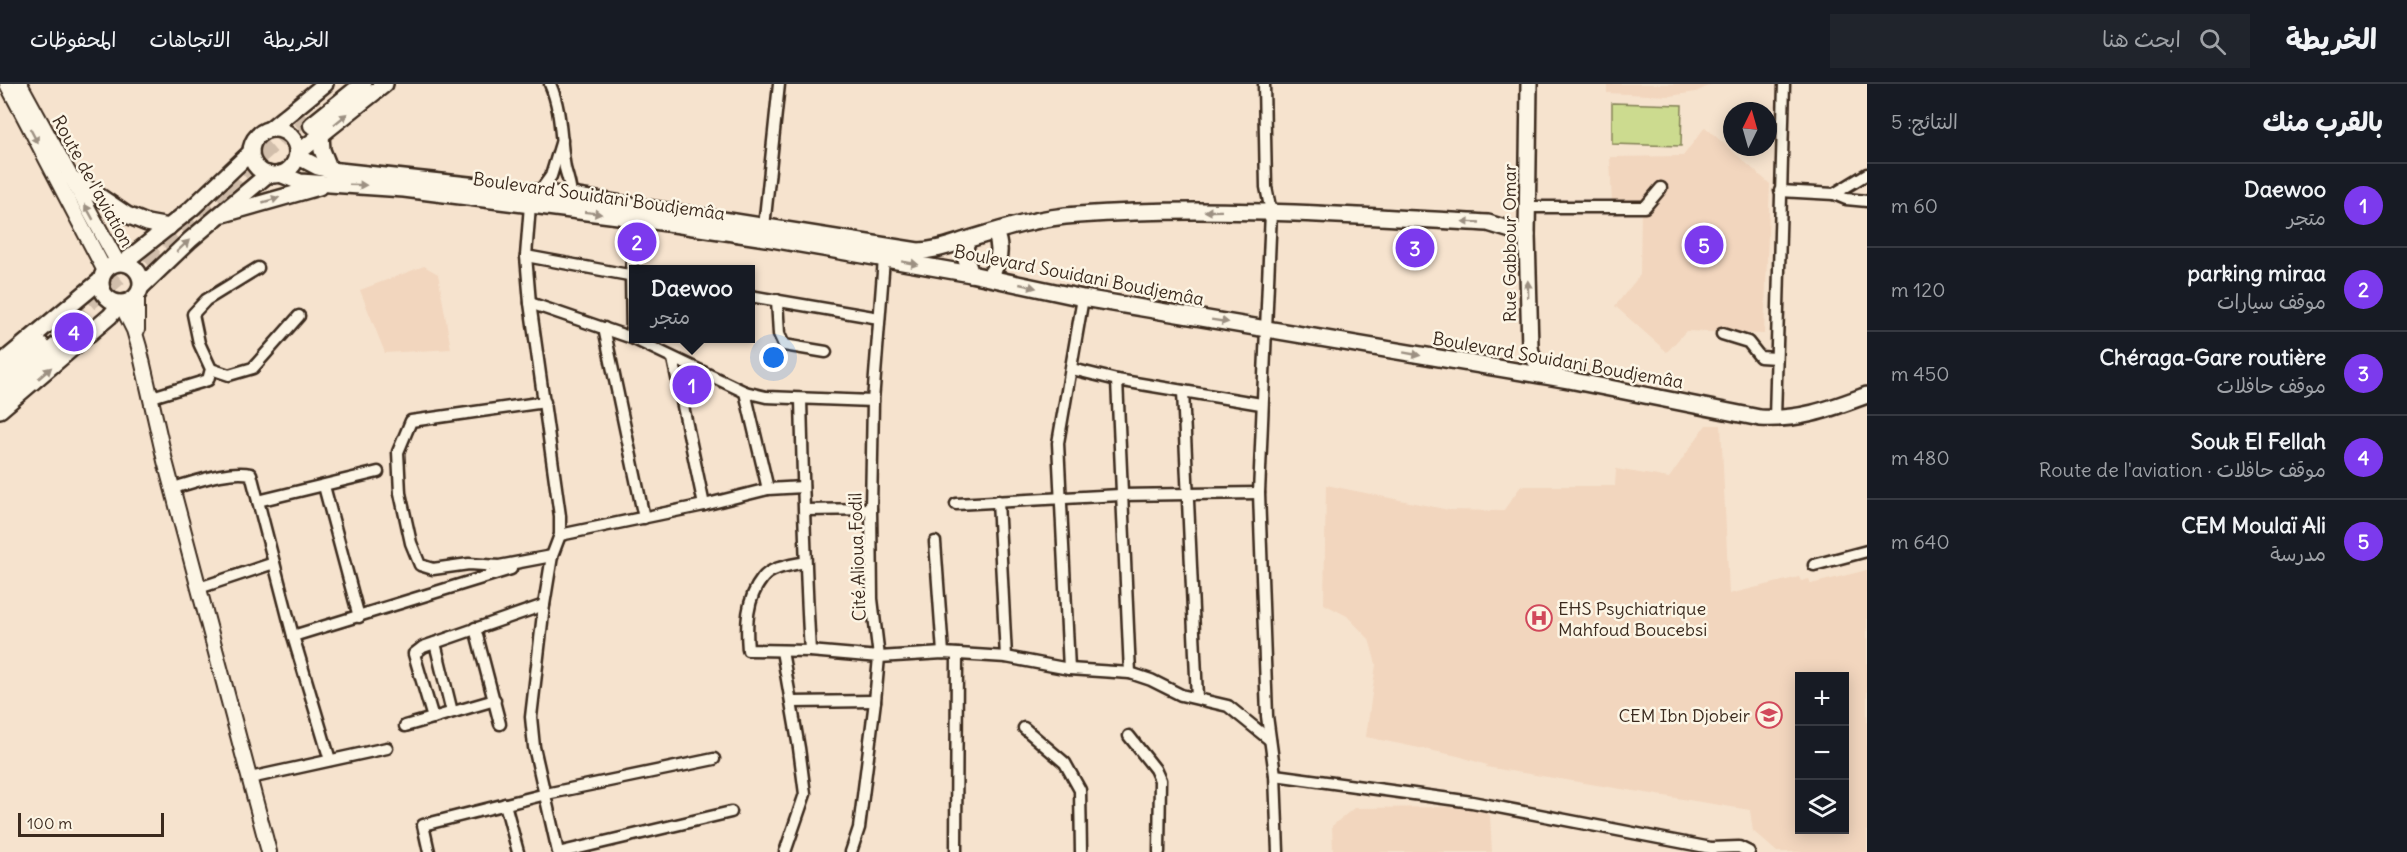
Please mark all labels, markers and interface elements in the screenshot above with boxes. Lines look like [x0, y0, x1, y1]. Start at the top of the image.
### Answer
search box [1830, 14, 2250, 68]
text: الخريطة [2286, 21, 2377, 57]
text: ابحث هنا [2102, 25, 2181, 53]
icon: search [2196, 25, 2229, 58]
text: المحفوظات [30, 26, 116, 53]
text: الاتجاهات [149, 26, 231, 53]
text: الخريطة [264, 26, 329, 53]
north arrow [1723, 102, 1777, 156]
text: بالقرب منك [2263, 105, 2383, 138]
text: النتائج: 5 [1891, 109, 1958, 134]
street label: Route de l'aviation [47, 111, 139, 251]
one-way arrow [333, 112, 349, 125]
one-way arrow [29, 127, 39, 144]
street label: Rue Gabbour Omar [1498, 163, 1521, 322]
street label: Boulevard Souidani Boudjemâa [471, 167, 727, 225]
text: Daewoo [2244, 175, 2326, 203]
one-way arrow [348, 181, 367, 190]
text: 60 m [1891, 193, 1938, 218]
text: 1 [2360, 193, 2367, 218]
one-way arrow [262, 195, 280, 204]
one-way arrow [84, 204, 94, 221]
text: متجر [2287, 205, 2326, 230]
one-way arrow [1203, 206, 1222, 216]
one-way arrow [584, 208, 603, 218]
one-way arrow [1461, 217, 1480, 226]
pin: 2 [618, 220, 656, 264]
pin: 5 [1684, 222, 1724, 268]
pin: 3 [1396, 226, 1434, 270]
street label: Boulevard Souidani Boudjemâa [952, 239, 1206, 311]
one-way arrow [176, 240, 190, 254]
one-way arrow [901, 259, 920, 268]
text: parking miraa [2188, 259, 2326, 287]
popup [629, 265, 755, 343]
text: Daewoo [651, 274, 733, 302]
text: 120 m [1891, 277, 1945, 302]
text: 2 [2358, 277, 2369, 302]
one-way arrow [1524, 279, 1533, 298]
one-way arrow [1019, 282, 1038, 291]
text: موقف سيارات [2217, 289, 2326, 314]
text: متجر [651, 304, 690, 329]
pin: 4 [54, 310, 94, 354]
one-way arrow [1210, 317, 1229, 326]
street label: Boulevard Souidani Boudjemâa [1431, 327, 1685, 393]
your location [759, 343, 788, 372]
text: Chéraga-Gare routière [2100, 343, 2326, 371]
one-way arrow [1402, 350, 1421, 359]
text: 450 m [1891, 361, 1950, 386]
text: 3 [2358, 361, 2369, 386]
pin: 1 [672, 362, 712, 408]
one-way arrow [37, 367, 52, 380]
text: موقف حافلات [2216, 373, 2326, 398]
text: Souk El Fellah [2191, 427, 2326, 455]
text: 480 m [1891, 445, 1950, 470]
text: 4 [2358, 445, 2369, 470]
text: موقف حافلات · Route de l'aviation [2039, 457, 2326, 482]
street label: Cité Alioua Fodil [843, 492, 871, 622]
text: CEM Moulaï Ali [2181, 511, 2326, 539]
text: 640 m [1891, 529, 1950, 554]
text: 5 [2358, 529, 2369, 554]
text: مدرسة [2270, 541, 2326, 566]
place label: EHS Psychiatrique Mahfoud Boucebsi [1558, 597, 1707, 641]
hospital icon: EHS Psychiatrique Mahfoud Boucebsi [1524, 603, 1554, 633]
map controls [1795, 672, 1849, 834]
button: + [1795, 672, 1849, 726]
school or university icon: CEM Ibn Djobeir [1754, 700, 1784, 730]
place label: CEM Ibn Djobeir [1618, 704, 1751, 727]
button: − [1795, 726, 1849, 780]
button: layers [1795, 780, 1849, 834]
scale bar [18, 810, 164, 838]
text: 100 m [27, 813, 72, 833]

